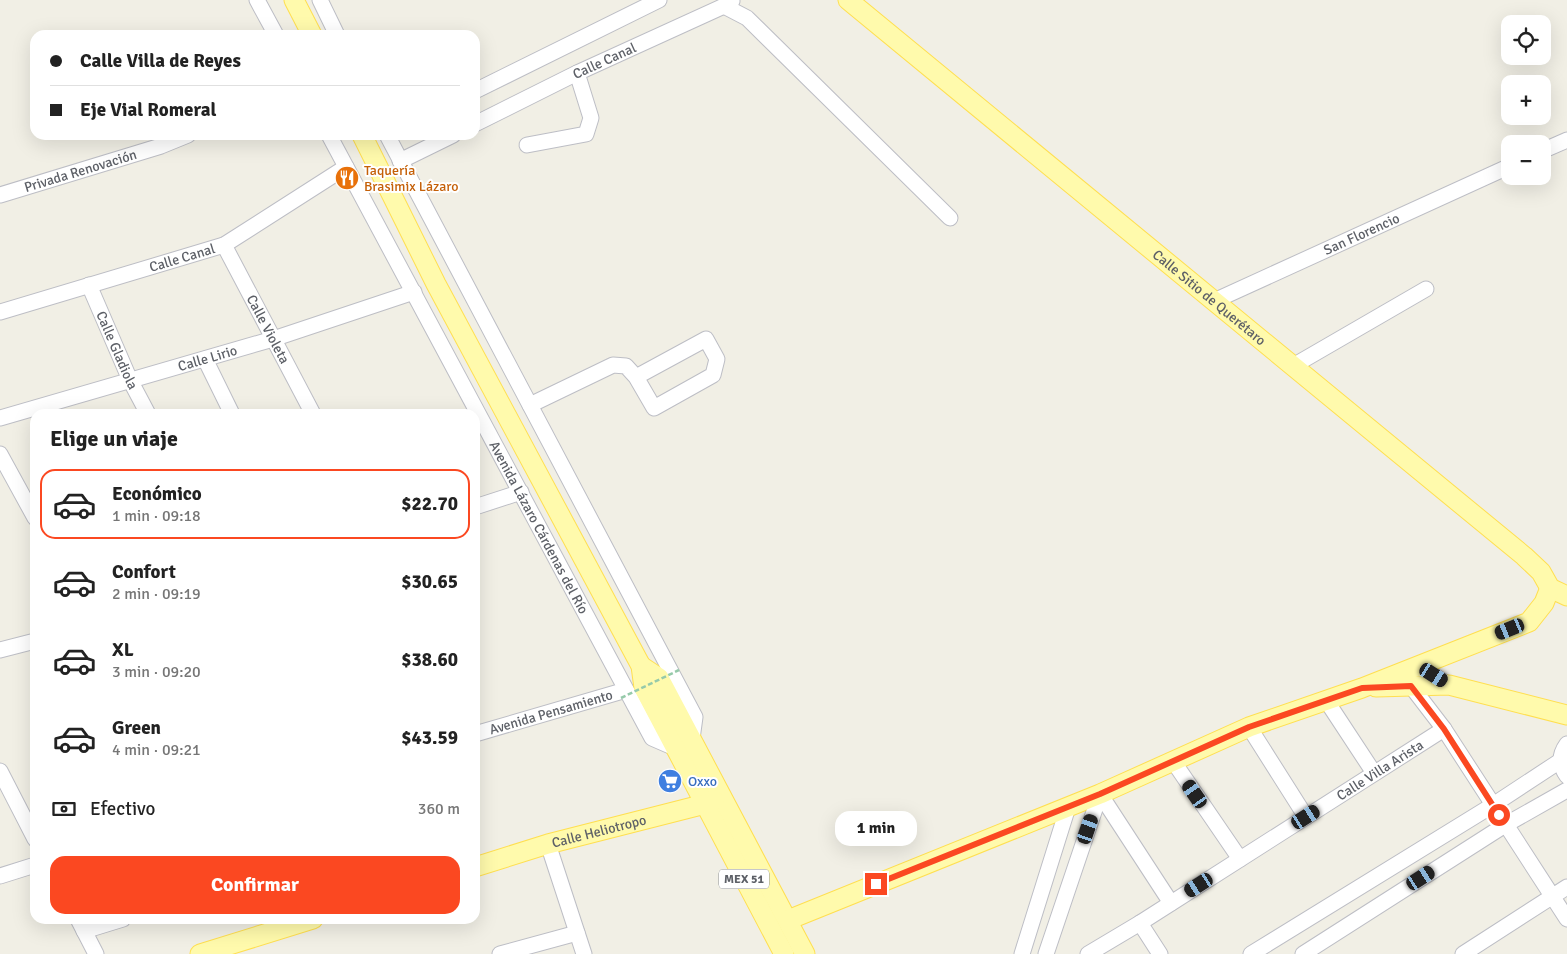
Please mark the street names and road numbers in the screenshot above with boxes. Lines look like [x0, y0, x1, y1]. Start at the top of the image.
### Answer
street label: Calle Canal [570, 39, 639, 82]
street label: Privada Renovación [22, 145, 139, 196]
street label: San Florencio [1321, 209, 1402, 258]
street label: Calle Canal [147, 240, 217, 275]
street label: Calle Sitio de Querétaro [1149, 246, 1270, 349]
street label: Calle Violeta [243, 292, 293, 366]
street label: Calle Gladiola [93, 309, 142, 392]
street label: Calle Lirio [176, 341, 239, 375]
street label: Avenida Lázaro Cárdenas del Río [486, 438, 592, 617]
street label: Avenida Pensamiento [487, 686, 615, 738]
street label: Calle Villa Arista [1333, 736, 1426, 804]
street label: Calle Heliotropo [550, 811, 648, 851]
road number: MEX 51 [719, 870, 769, 889]

